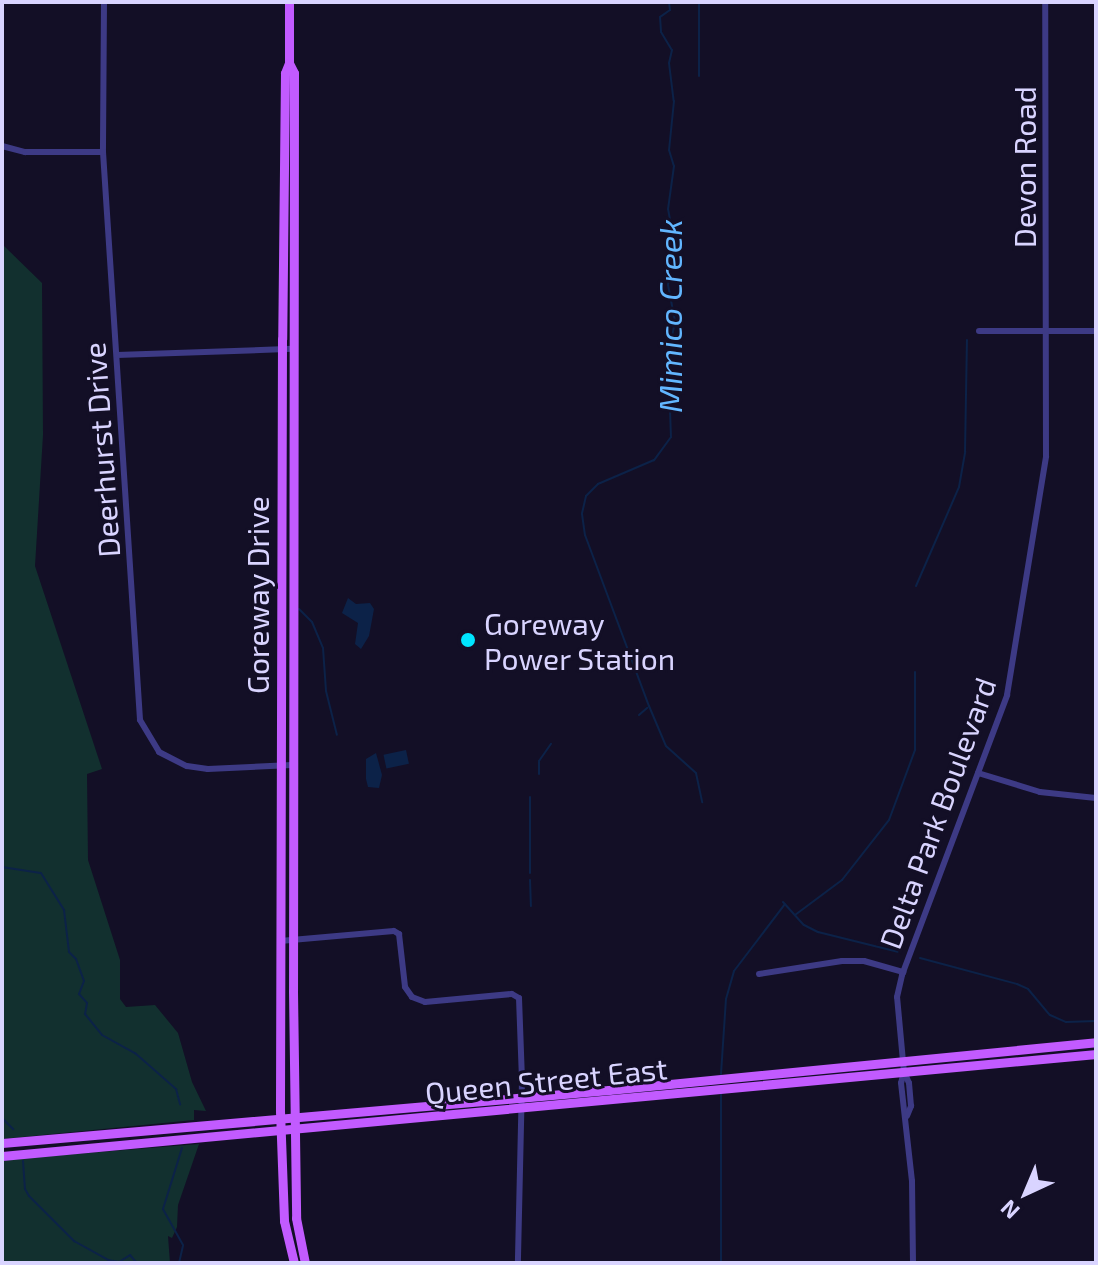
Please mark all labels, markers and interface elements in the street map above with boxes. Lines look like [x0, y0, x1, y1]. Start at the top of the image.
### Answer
street label: Devon Road [1006, 86, 1042, 248]
water label: Mimico Creek [650, 219, 688, 413]
street label: Deerhurst Drive [76, 341, 126, 559]
street label: Goreway Drive [239, 496, 275, 694]
place label: Goreway Power Station [484, 605, 676, 676]
marker: Goreway Power Station [459, 631, 477, 649]
street label: Delta Park Boulevard [871, 672, 1003, 954]
street label: Queen Street East [423, 1049, 669, 1111]
north arrow [986, 1153, 1066, 1233]
text: N [995, 1195, 1024, 1225]

